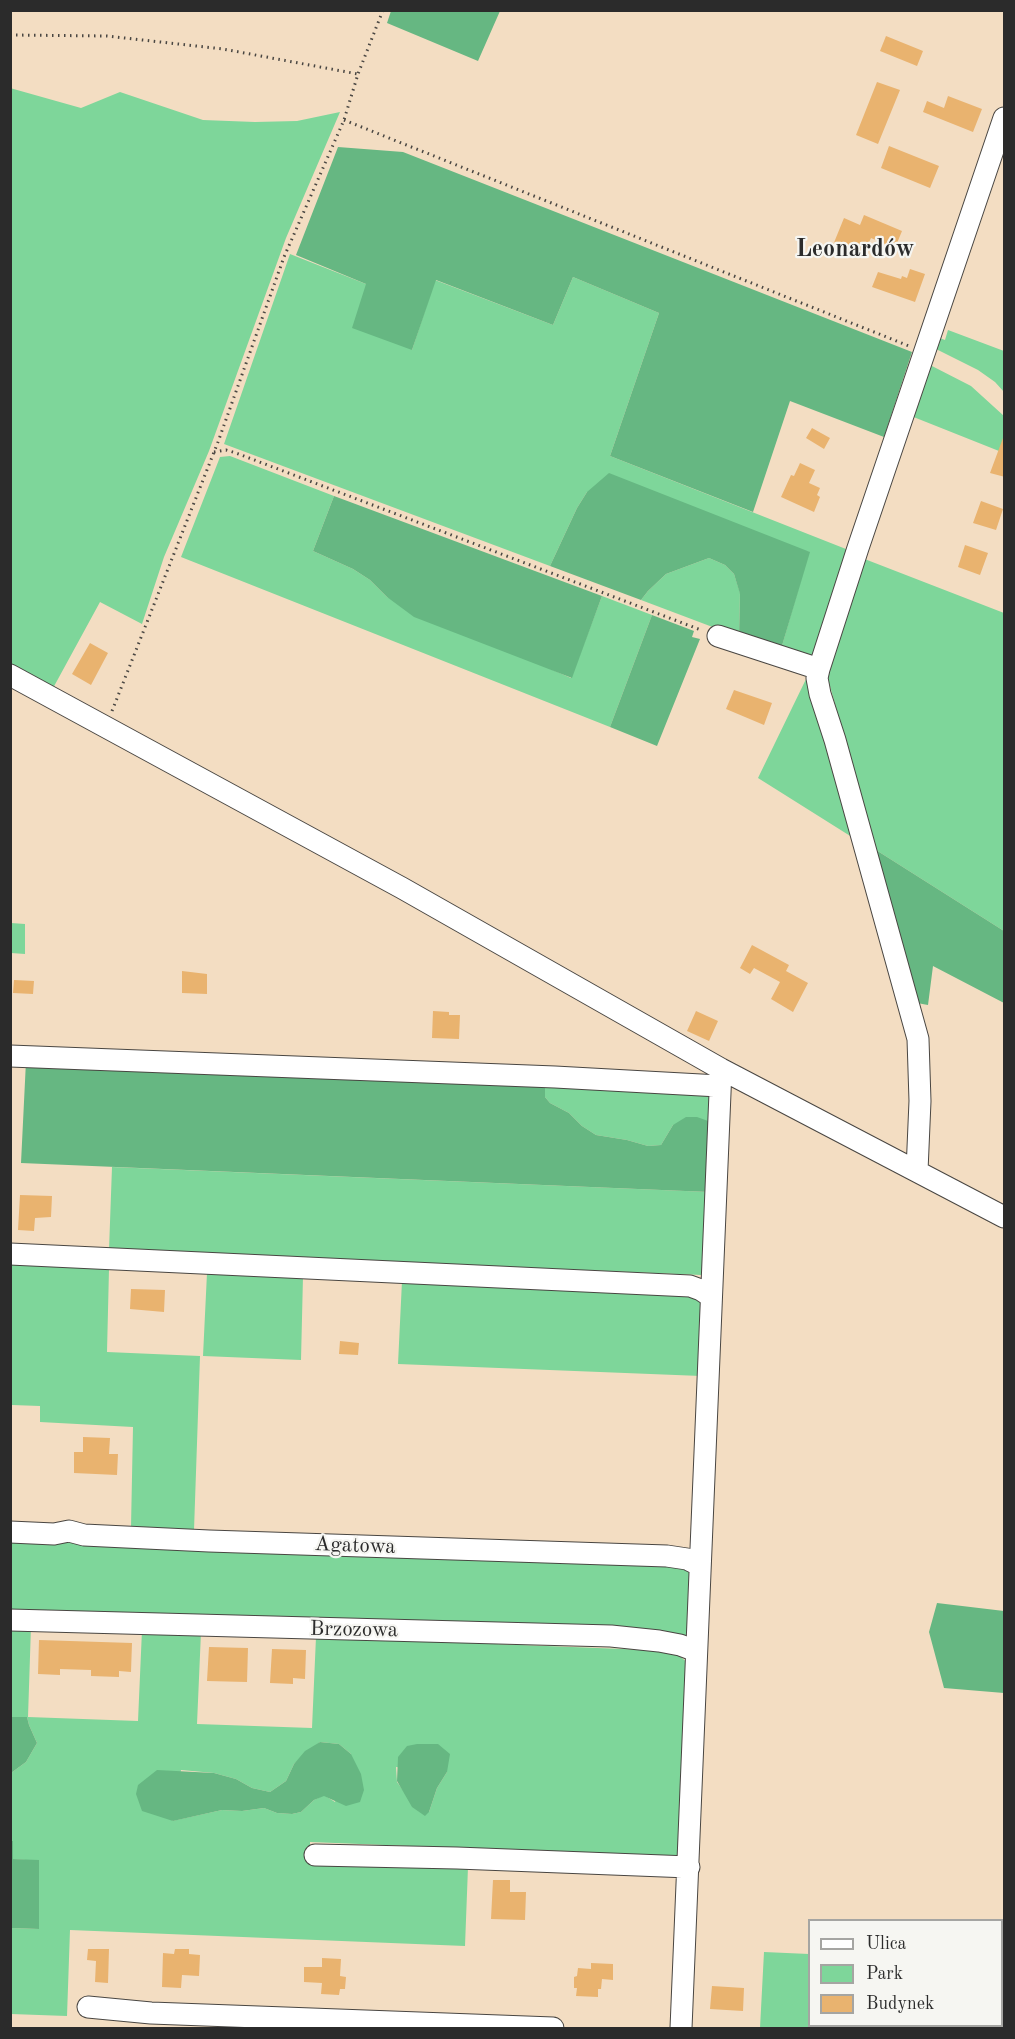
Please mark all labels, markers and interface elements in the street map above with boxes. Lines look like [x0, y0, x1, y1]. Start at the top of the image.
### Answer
district label: Leonardów [796, 236, 914, 264]
street label: Agatowa [314, 1532, 396, 1560]
street label: Brzozowa [310, 1617, 398, 1643]
legend [808, 1919, 1003, 2027]
text: Ulica [866, 1935, 907, 1953]
text: Park [866, 1965, 903, 1983]
text: Budynek [866, 1995, 934, 2013]

